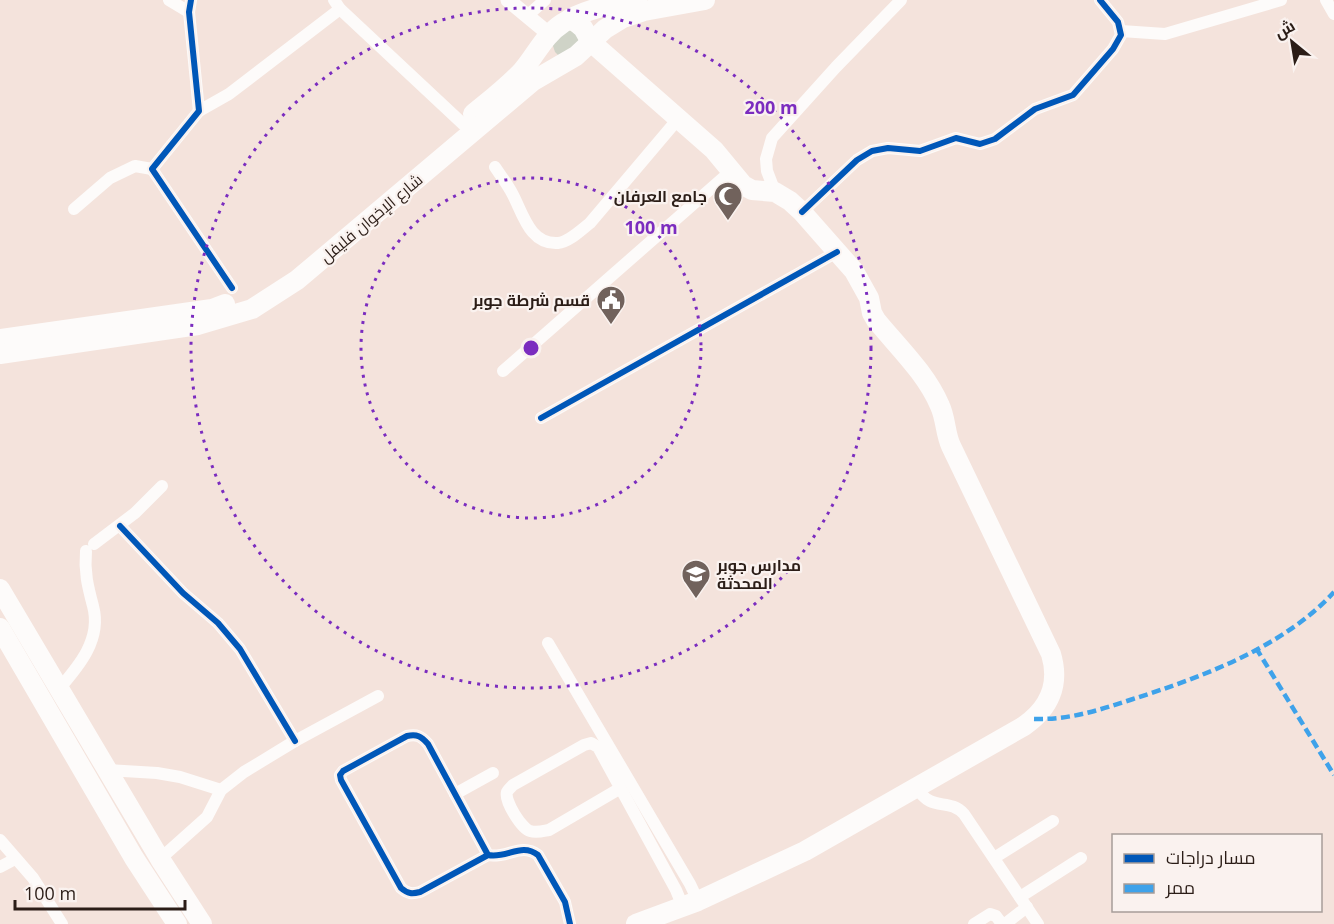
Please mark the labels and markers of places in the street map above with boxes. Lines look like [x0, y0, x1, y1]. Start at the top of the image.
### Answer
mosque icon: جامع العرفان [712, 180, 744, 222]
place label: جامع العرفان [614, 185, 707, 207]
public building icon: قسم شرطة جوبر [595, 284, 627, 326]
place label: قسم شرطة جوبر [472, 289, 590, 312]
centre of rings [521, 338, 541, 358]
place label: مدارس جوبر المحدثة [716, 554, 801, 594]
school or university icon: مدارس جوبر المحدثة [680, 558, 712, 600]

